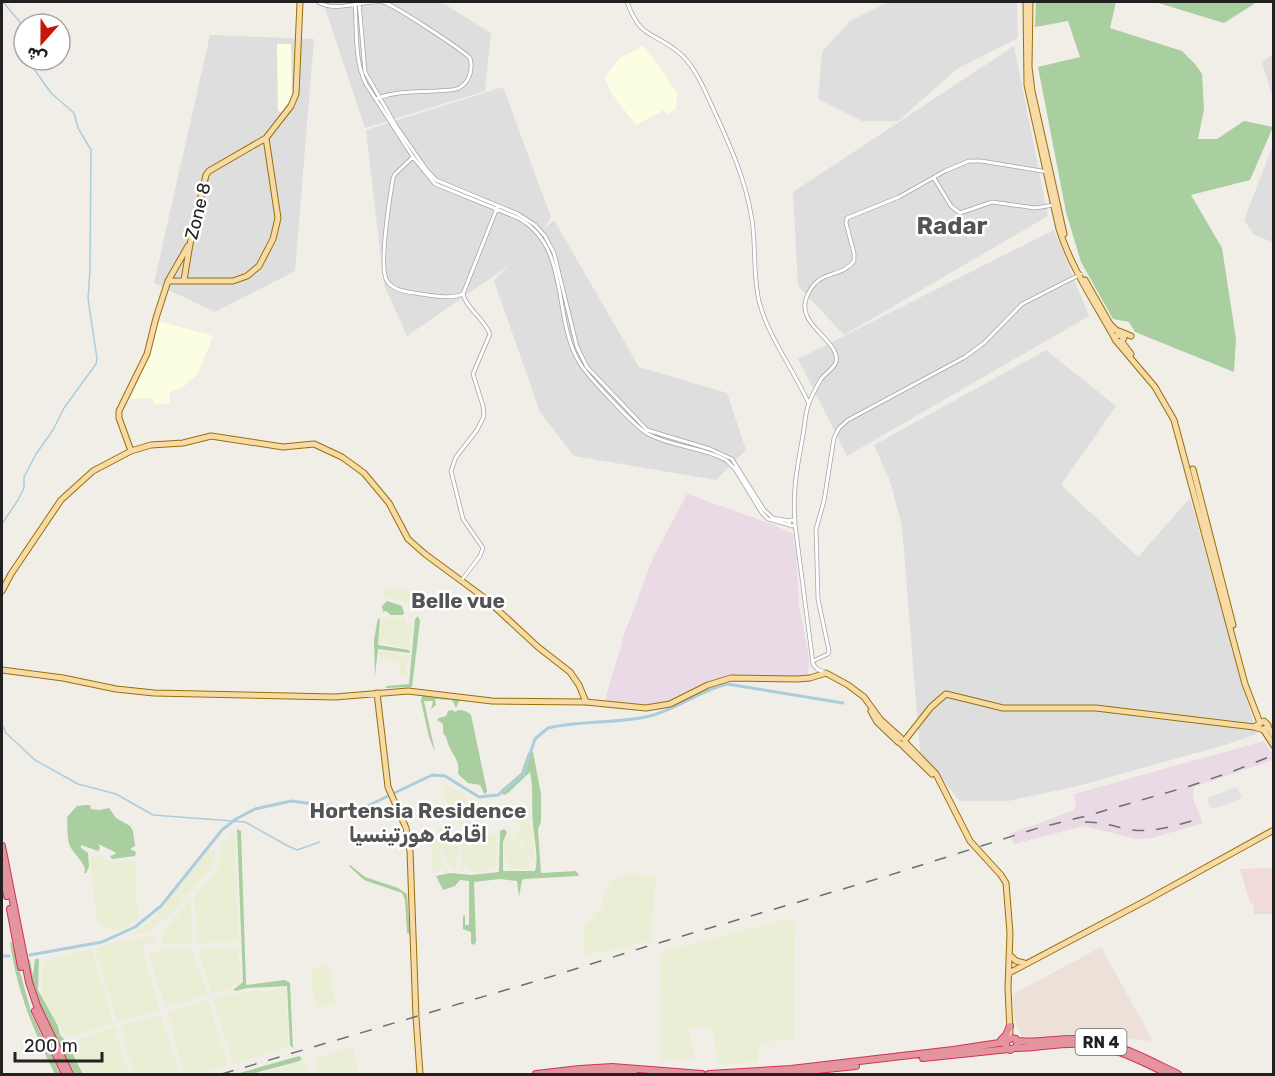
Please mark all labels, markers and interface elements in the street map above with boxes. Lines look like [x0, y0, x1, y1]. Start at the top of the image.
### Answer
north arrow [12, 12, 72, 72]
text: ش [24, 43, 50, 68]
street label: Zone 8 [180, 180, 216, 242]
district label: Radar [917, 212, 988, 240]
district label: Belle vue [411, 588, 505, 613]
district label: Hortensia Residence اقامة هورتينسيا [310, 798, 526, 848]
scale bar [15, 1025, 102, 1063]
road number: RN 4 [1076, 1029, 1126, 1055]
text: 200 m [24, 1035, 78, 1057]

